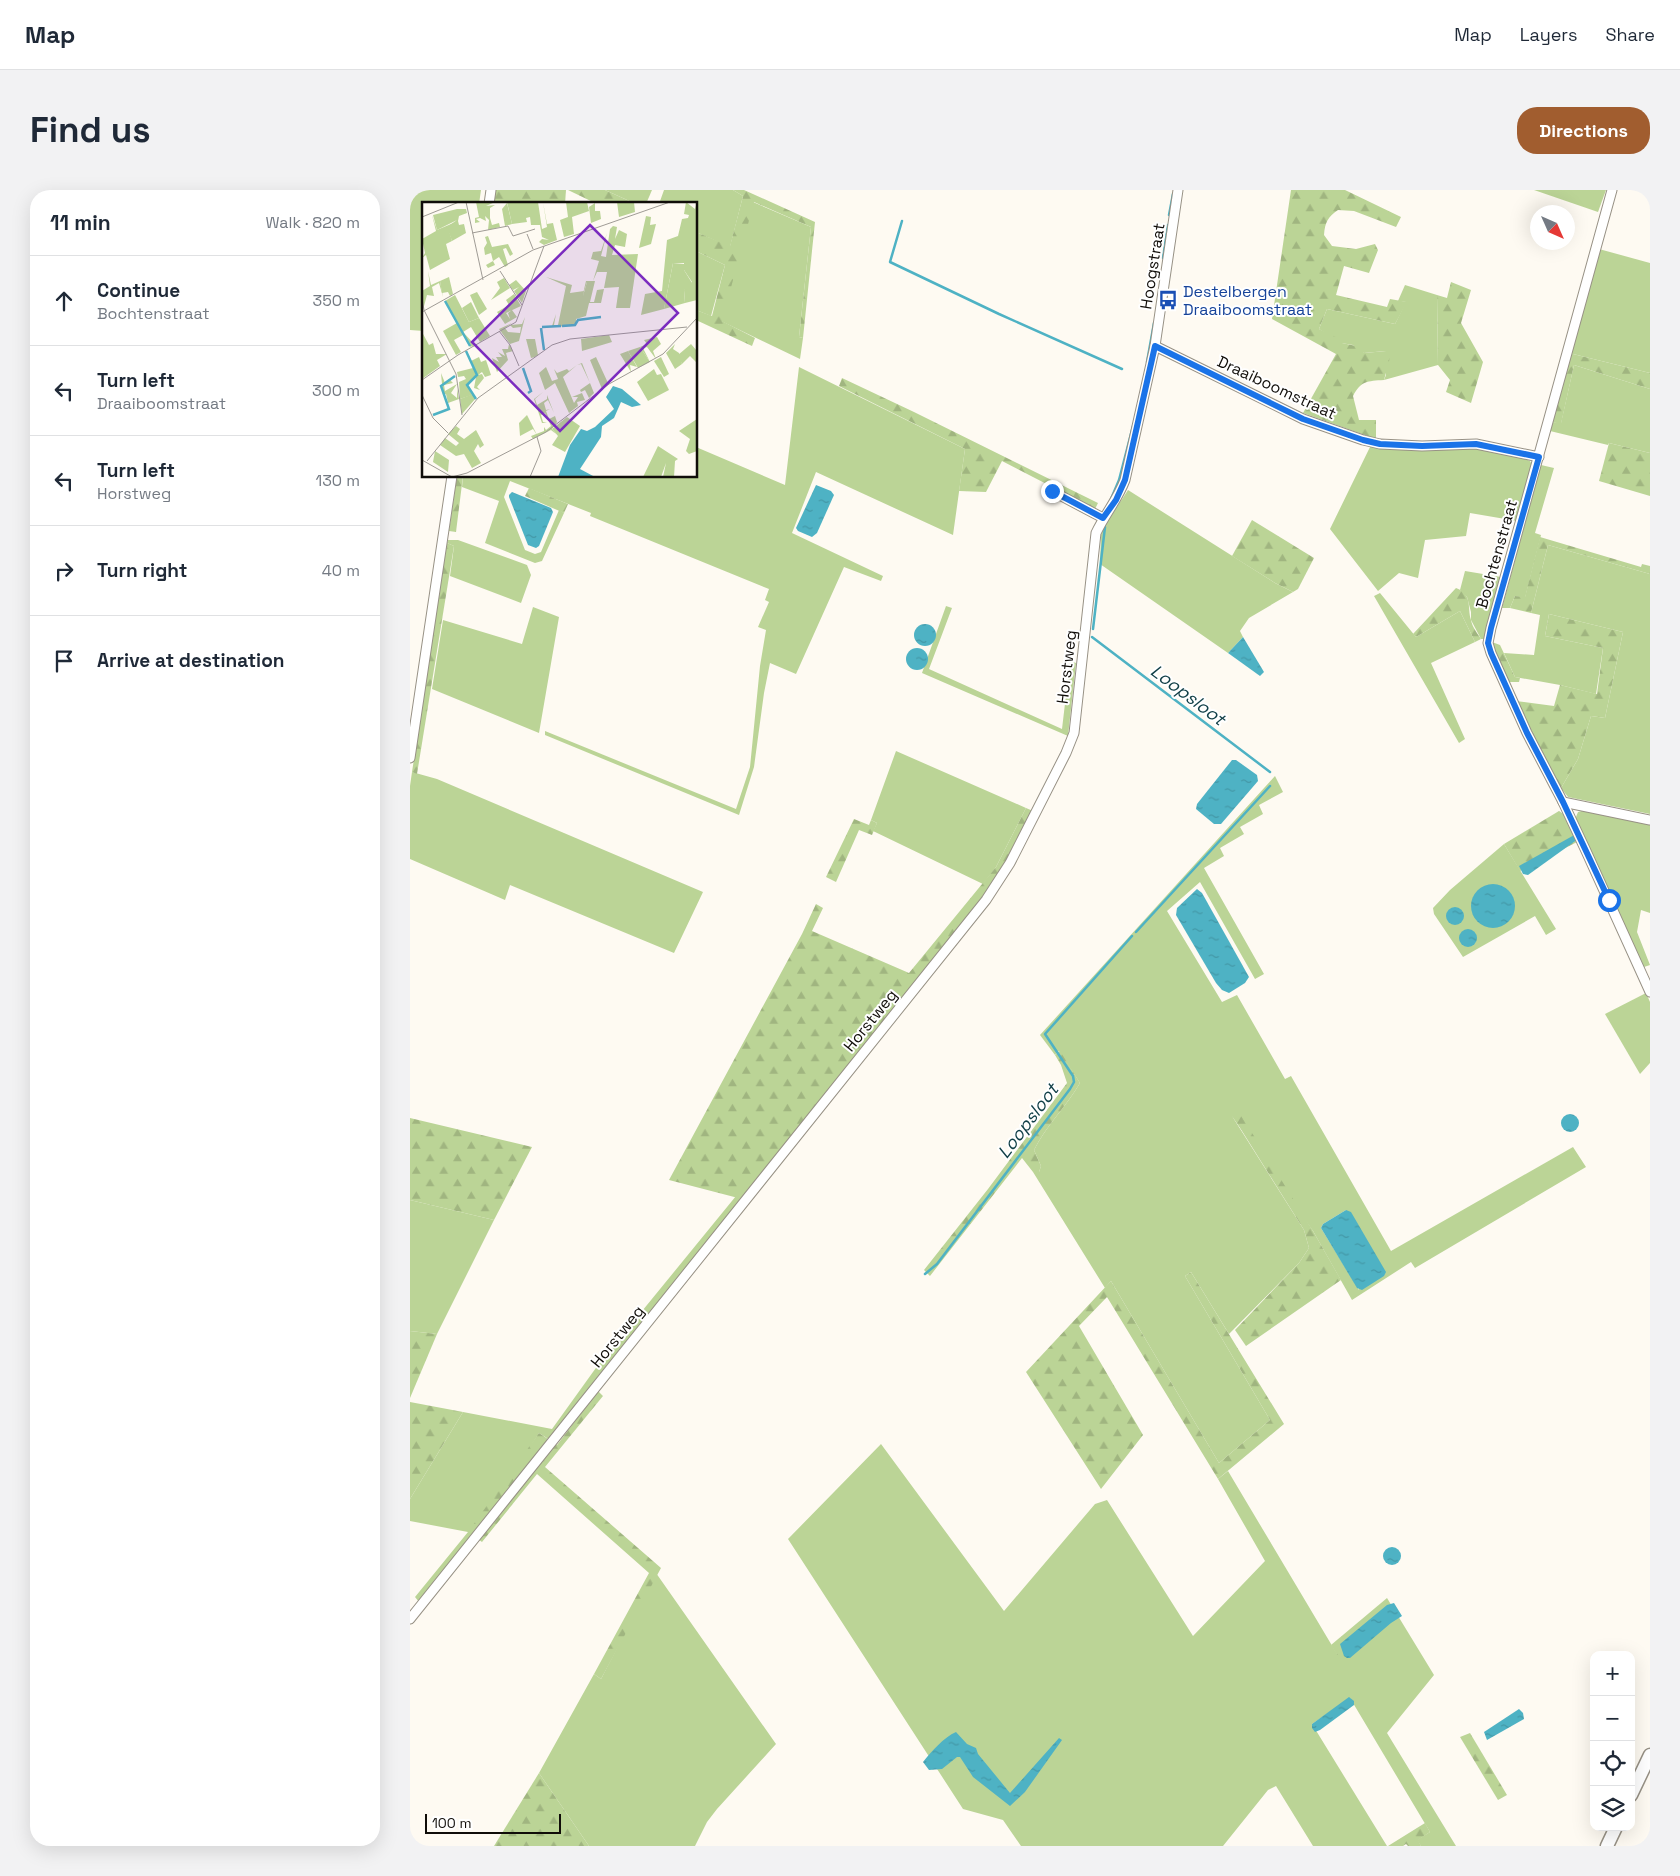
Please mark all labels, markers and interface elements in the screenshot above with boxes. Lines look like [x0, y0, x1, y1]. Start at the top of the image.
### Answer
text: Map [25, 19, 75, 50]
text: Map [1454, 23, 1492, 46]
text: Layers [1520, 23, 1577, 46]
text: Share [1605, 23, 1655, 46]
button: Directions [1517, 107, 1650, 154]
text: Find us [30, 108, 151, 152]
inset map [422, 202, 698, 478]
north arrow [1530, 205, 1575, 250]
text: 11 min [50, 209, 111, 236]
text: Walk · 820 m [265, 212, 360, 233]
street label: Hoogstraat [1135, 221, 1170, 311]
text: Continue [97, 278, 180, 303]
place label: Destelbergen Draaiboomstraat [1183, 281, 1312, 320]
icon: ahead [50, 287, 78, 315]
bus stop icon: Destelbergen Draaiboomstraat [1157, 289, 1179, 311]
text: 350 m [313, 290, 360, 311]
text: Bochtenstraat [97, 303, 210, 324]
street label: Draaiboomstraat [1214, 351, 1340, 424]
text: Turn left [97, 368, 175, 393]
icon: left [50, 377, 78, 405]
text: 300 m [312, 380, 360, 401]
text: Draaiboomstraat [97, 393, 226, 414]
text: Turn left [97, 458, 175, 483]
icon: left [50, 467, 78, 495]
text: 130 m [316, 470, 360, 491]
route end [1041, 480, 1064, 503]
text: Horstweg [97, 483, 171, 504]
street label: Bochtenstraat [1471, 497, 1522, 611]
icon: right [50, 557, 78, 585]
text: Turn right [97, 558, 187, 583]
text: 40 m [322, 560, 360, 581]
street label: Horstweg [1052, 629, 1081, 705]
icon: arrive [50, 647, 78, 675]
text: Arrive at destination [97, 648, 285, 673]
water label: Loopsloot [1146, 659, 1232, 731]
route start [1598, 889, 1621, 912]
street label: Horstweg [839, 985, 902, 1056]
water label: Loopsloot [992, 1077, 1064, 1163]
street label: Horstweg [586, 1301, 649, 1372]
map controls [1590, 1651, 1635, 1831]
button: + [1590, 1651, 1635, 1696]
button: − [1590, 1696, 1635, 1741]
button: locate [1590, 1741, 1635, 1786]
button: layers [1590, 1786, 1635, 1831]
scale bar [425, 1811, 561, 1834]
text: 100 m [432, 1814, 471, 1832]

